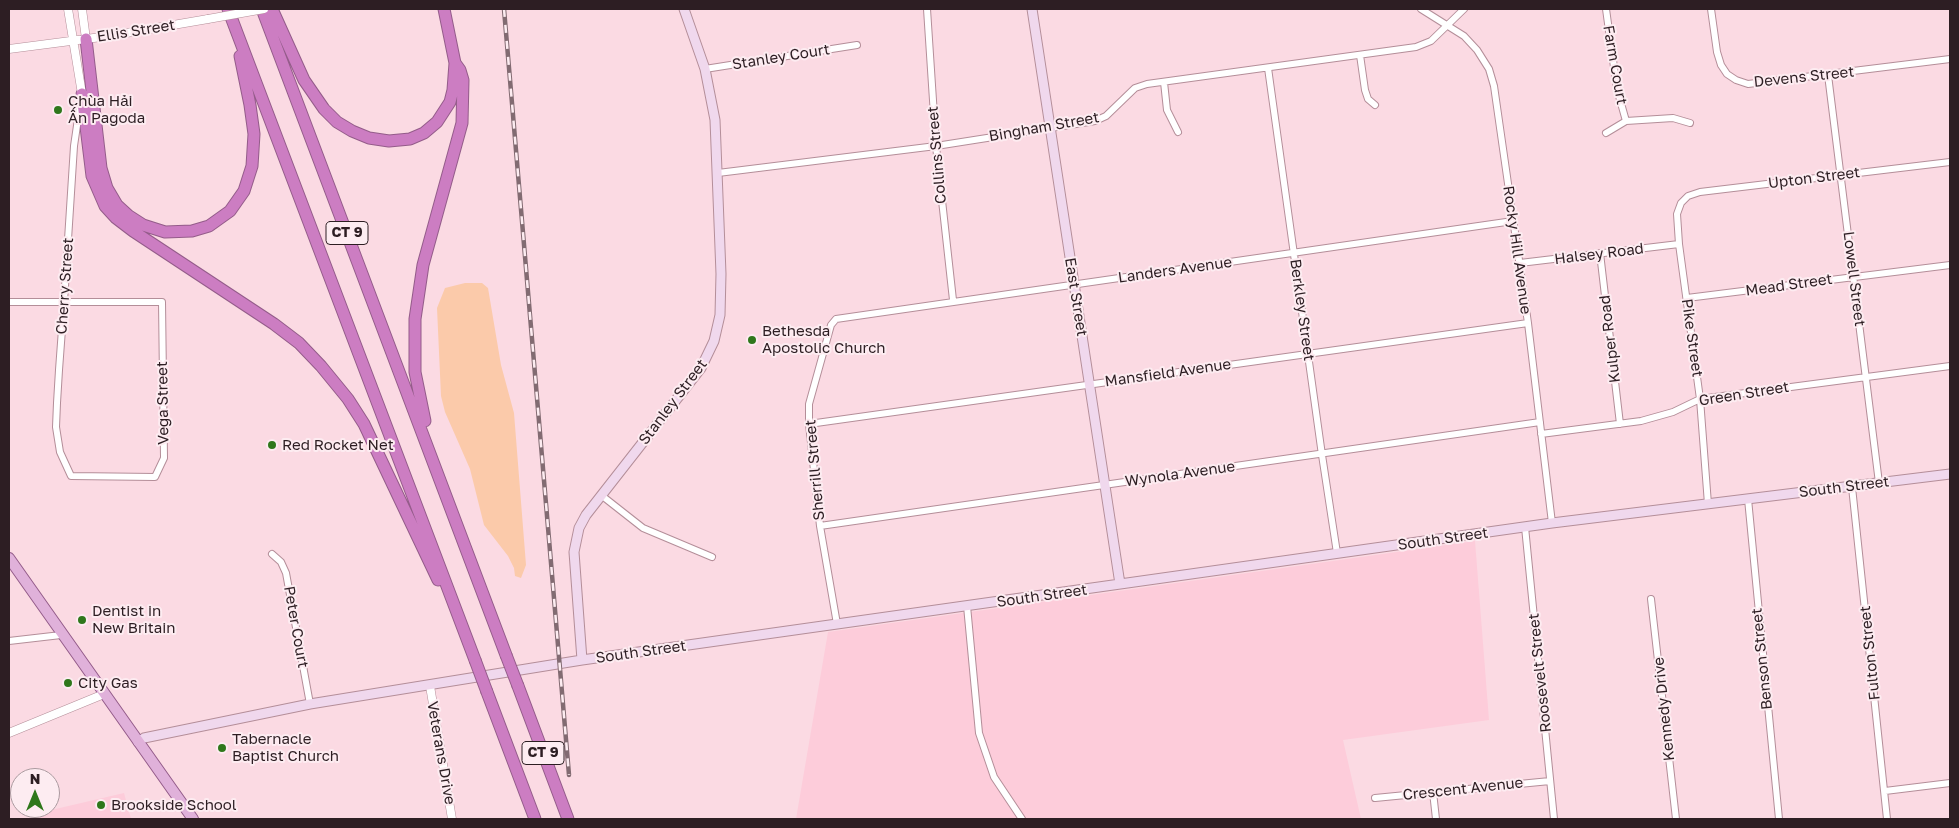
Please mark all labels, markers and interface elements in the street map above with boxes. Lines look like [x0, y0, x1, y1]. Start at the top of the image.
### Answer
street label: Ellis Street [96, 16, 176, 46]
street label: Farm Court [1599, 24, 1631, 106]
street label: Stanley Court [731, 40, 831, 74]
street label: Devens Street [1753, 63, 1855, 91]
place label: Chùa Hải Ấn Pagoda [68, 92, 145, 127]
marker: Chùa Hải Ấn Pagoda [52, 104, 64, 116]
street label: Collins Street [924, 105, 950, 205]
street label: Bingham Street [987, 108, 1101, 146]
street label: Upton Street [1767, 163, 1861, 193]
street label: Rocky Hill Avenue [1499, 185, 1535, 315]
road number: CT 9 [326, 222, 368, 244]
street label: Lowell Street [1839, 230, 1869, 328]
street label: Cherry Street [53, 237, 77, 335]
street label: Halsey Road [1553, 240, 1645, 268]
street label: Landers Avenue [1117, 253, 1233, 287]
street label: East Street [1061, 256, 1091, 338]
street label: Berkley Street [1286, 258, 1318, 362]
street label: Mead Street [1744, 270, 1834, 300]
street label: Kulper Road [1596, 294, 1624, 384]
street label: Pike Street [1678, 298, 1706, 378]
place label: Bethesda Apostolic Church [762, 322, 886, 357]
marker: Bethesda Apostolic Church [746, 334, 758, 346]
street label: Mansfield Avenue [1104, 355, 1232, 391]
street label: Stanley Street [635, 356, 711, 448]
street label: Vega Street [153, 361, 173, 445]
street label: Green Street [1698, 378, 1790, 410]
street label: Sherrill Street [802, 419, 828, 521]
place label: Red Rocket Net [282, 436, 394, 454]
marker: Red Rocket Net [266, 439, 278, 451]
street label: Wynola Avenue [1124, 457, 1236, 491]
street label: South Street [1798, 473, 1890, 501]
street label: South Street [1397, 524, 1489, 554]
street label: South Street [996, 581, 1088, 611]
street label: Peter Court [280, 585, 312, 669]
place label: Dentist in New Britain [92, 602, 175, 637]
street label: Fulton Street [1856, 605, 1884, 701]
street label: Benson Street [1748, 607, 1776, 711]
street label: Roosevelt Street [1525, 612, 1555, 734]
marker: Dentist in New Britain [76, 614, 88, 626]
street label: South Street [595, 637, 687, 667]
street label: Kennedy Drive [1650, 656, 1678, 762]
place label: City Gas [78, 674, 138, 692]
marker: City Gas [62, 677, 74, 689]
street label: Veterans Drive [423, 700, 459, 806]
place label: Tabernacle Baptist Church [232, 730, 339, 765]
road number: CT 9 [522, 741, 564, 764]
marker: Tabernacle Baptist Church [216, 742, 228, 754]
north arrow [10, 768, 60, 818]
text: N [30, 770, 40, 787]
street label: Crescent Avenue [1402, 774, 1524, 804]
place label: Brookside School [111, 796, 237, 814]
marker: Brookside School [95, 799, 107, 811]

